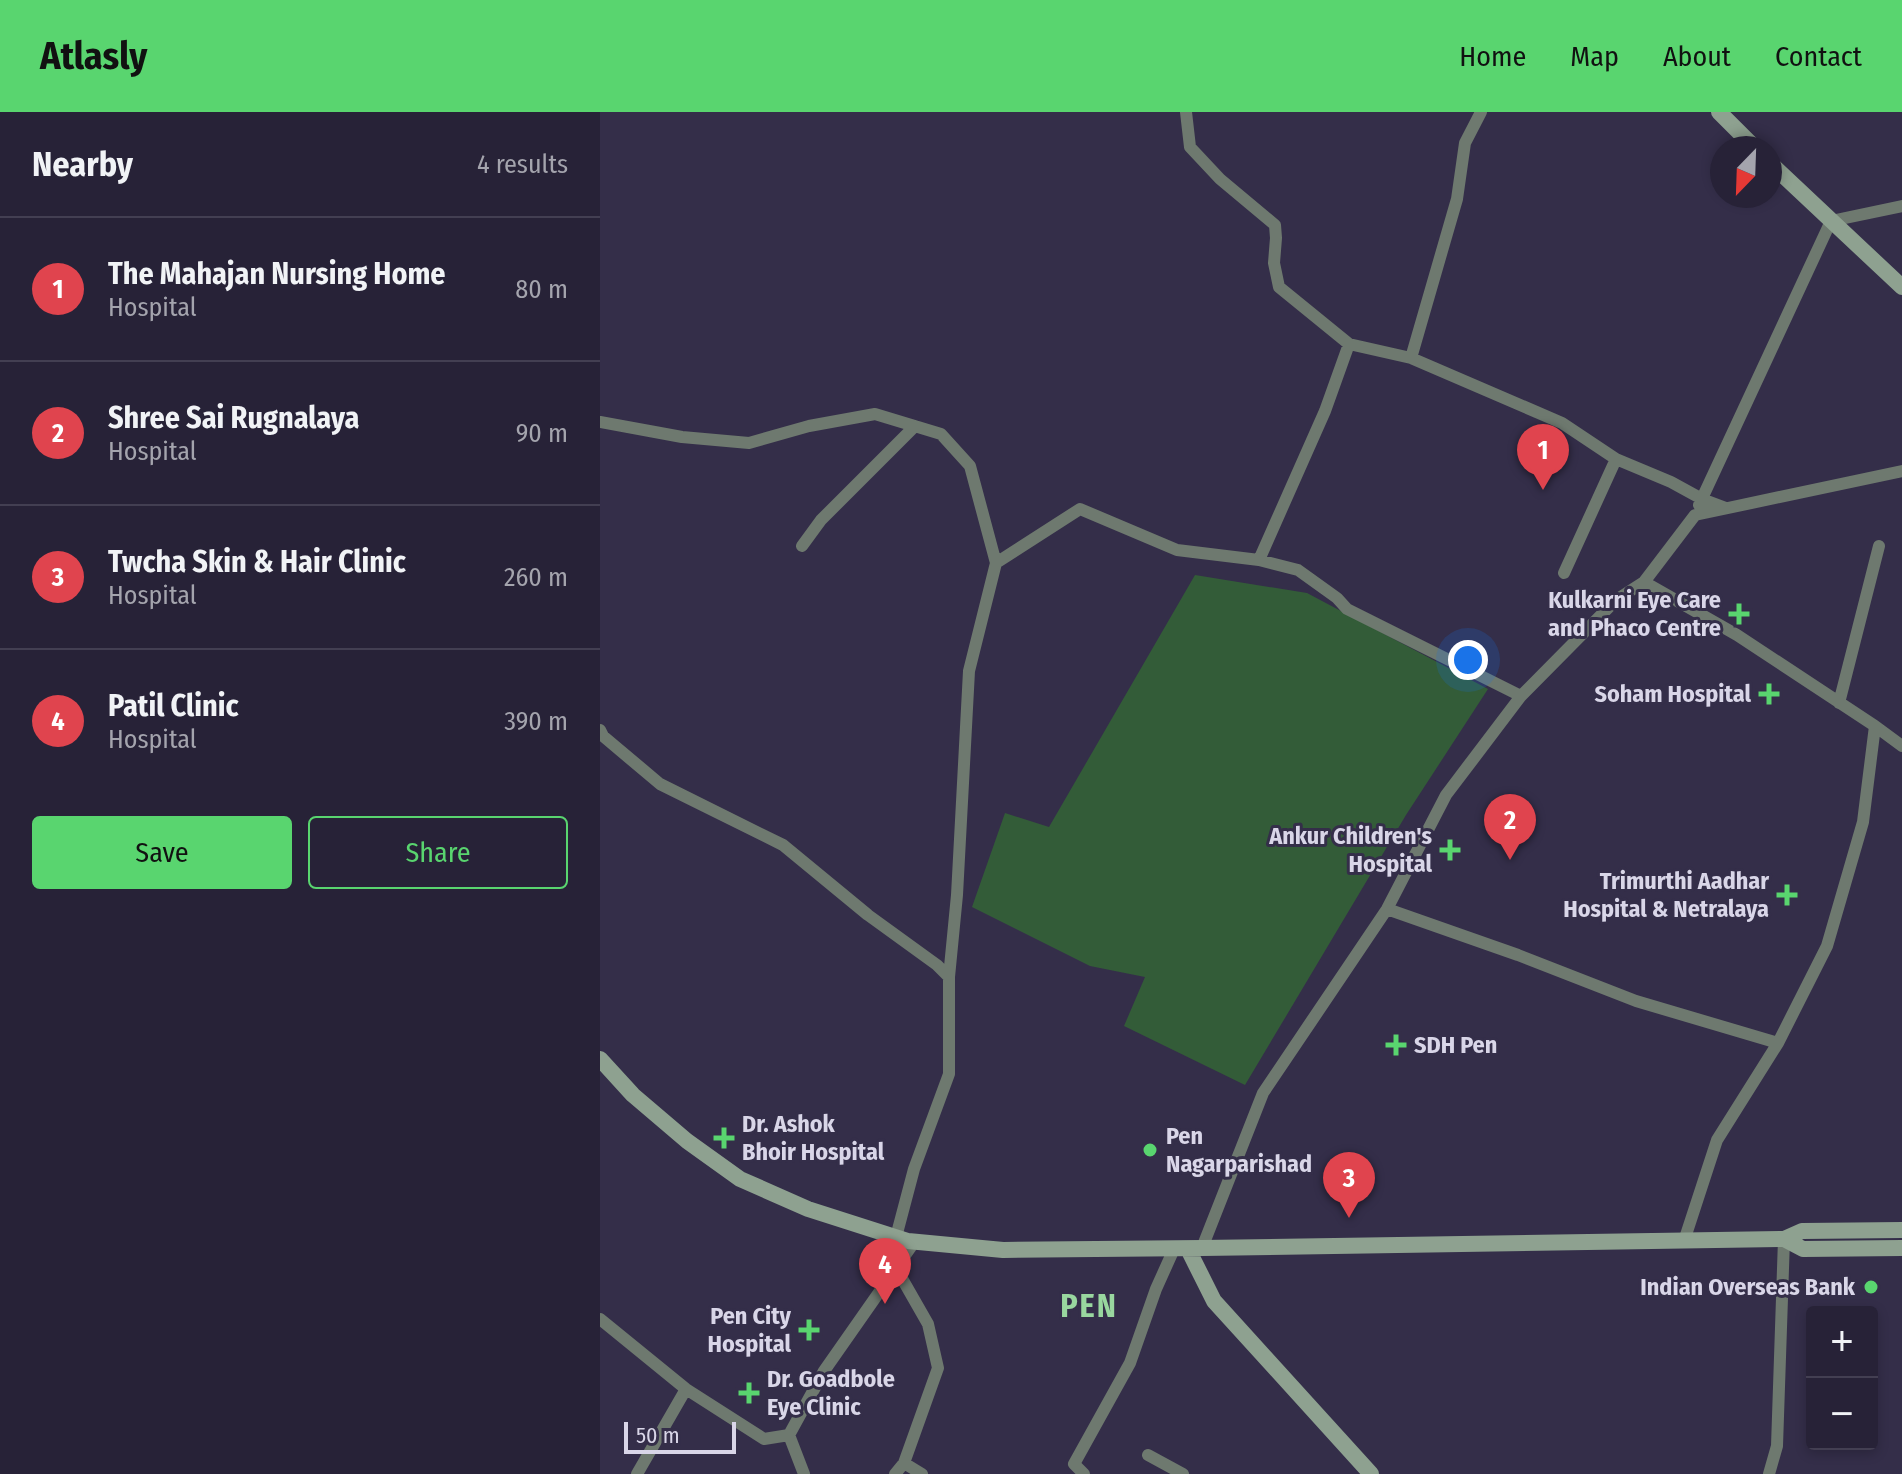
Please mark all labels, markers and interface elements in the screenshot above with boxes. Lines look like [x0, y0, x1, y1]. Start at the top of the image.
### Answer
text: Atlasly [40, 33, 147, 79]
text: Home [1459, 40, 1526, 73]
text: Map [1570, 40, 1619, 73]
text: About [1663, 40, 1731, 73]
text: Contact [1775, 40, 1862, 73]
north arrow [1710, 136, 1782, 208]
text: Nearby [32, 144, 133, 185]
text: 4 results [477, 149, 568, 180]
text: The Mahajan Nursing Home [108, 256, 446, 292]
text: 1 [53, 274, 64, 305]
text: 80 m [515, 274, 568, 305]
text: Hospital [108, 292, 197, 323]
text: Shree Sai Rugnalaya [108, 400, 359, 436]
text: 2 [52, 418, 64, 449]
text: 90 m [516, 418, 568, 449]
pin: 1 [1517, 424, 1569, 490]
text: Hospital [108, 436, 197, 467]
text: Twcha Skin & Hair Clinic [108, 544, 406, 580]
text: 3 [52, 562, 64, 593]
text: 260 m [504, 562, 568, 593]
text: Hospital [108, 580, 197, 611]
place label: Kulkarni Eye Care and Phaco Centre [1548, 586, 1721, 642]
marker: Kulkarni Eye Care and Phaco Centre [1728, 603, 1750, 625]
your location [1448, 640, 1488, 680]
place label: Soham Hospital [1594, 680, 1751, 708]
marker: Soham Hospital [1758, 683, 1780, 705]
text: Patil Clinic [108, 688, 239, 724]
text: 4 [51, 706, 65, 737]
text: 390 m [504, 706, 568, 737]
text: Hospital [108, 724, 197, 755]
pin: 2 [1484, 794, 1536, 860]
button: Save [32, 816, 292, 889]
button: Share [308, 816, 568, 889]
place label: Ankur Children's Hospital [1268, 822, 1432, 878]
marker: Ankur Children's Hospital [1439, 839, 1461, 861]
place label: Trimurthi Aadhar Hospital & Netralaya [1563, 867, 1769, 923]
marker: Trimurthi Aadhar Hospital & Netralaya [1776, 884, 1798, 906]
place label: SDH Pen [1414, 1031, 1497, 1059]
marker: SDH Pen [1385, 1034, 1407, 1056]
place label: Dr. Ashok Bhoir Hospital [742, 1110, 885, 1166]
place label: Pen Nagarparishad [1166, 1122, 1312, 1178]
marker: Dr. Ashok Bhoir Hospital [713, 1127, 735, 1149]
marker: Pen Nagarparishad [1141, 1141, 1159, 1159]
pin: 3 [1323, 1152, 1375, 1218]
pin: 4 [859, 1238, 911, 1304]
place label: Indian Overseas Bank [1640, 1273, 1856, 1301]
marker: Indian Overseas Bank [1862, 1278, 1880, 1296]
district label: PEN [1060, 1287, 1118, 1325]
place label: Pen City Hospital [708, 1302, 792, 1358]
map controls [1806, 1306, 1878, 1450]
button: + [1806, 1306, 1878, 1378]
marker: Pen City Hospital [798, 1319, 820, 1341]
place label: Dr. Goadbole Eye Clinic [767, 1365, 895, 1421]
button: − [1806, 1378, 1878, 1450]
marker: Dr. Goadbole Eye Clinic [738, 1382, 760, 1404]
scale bar [624, 1418, 736, 1454]
text: 50 m [636, 1422, 680, 1449]

